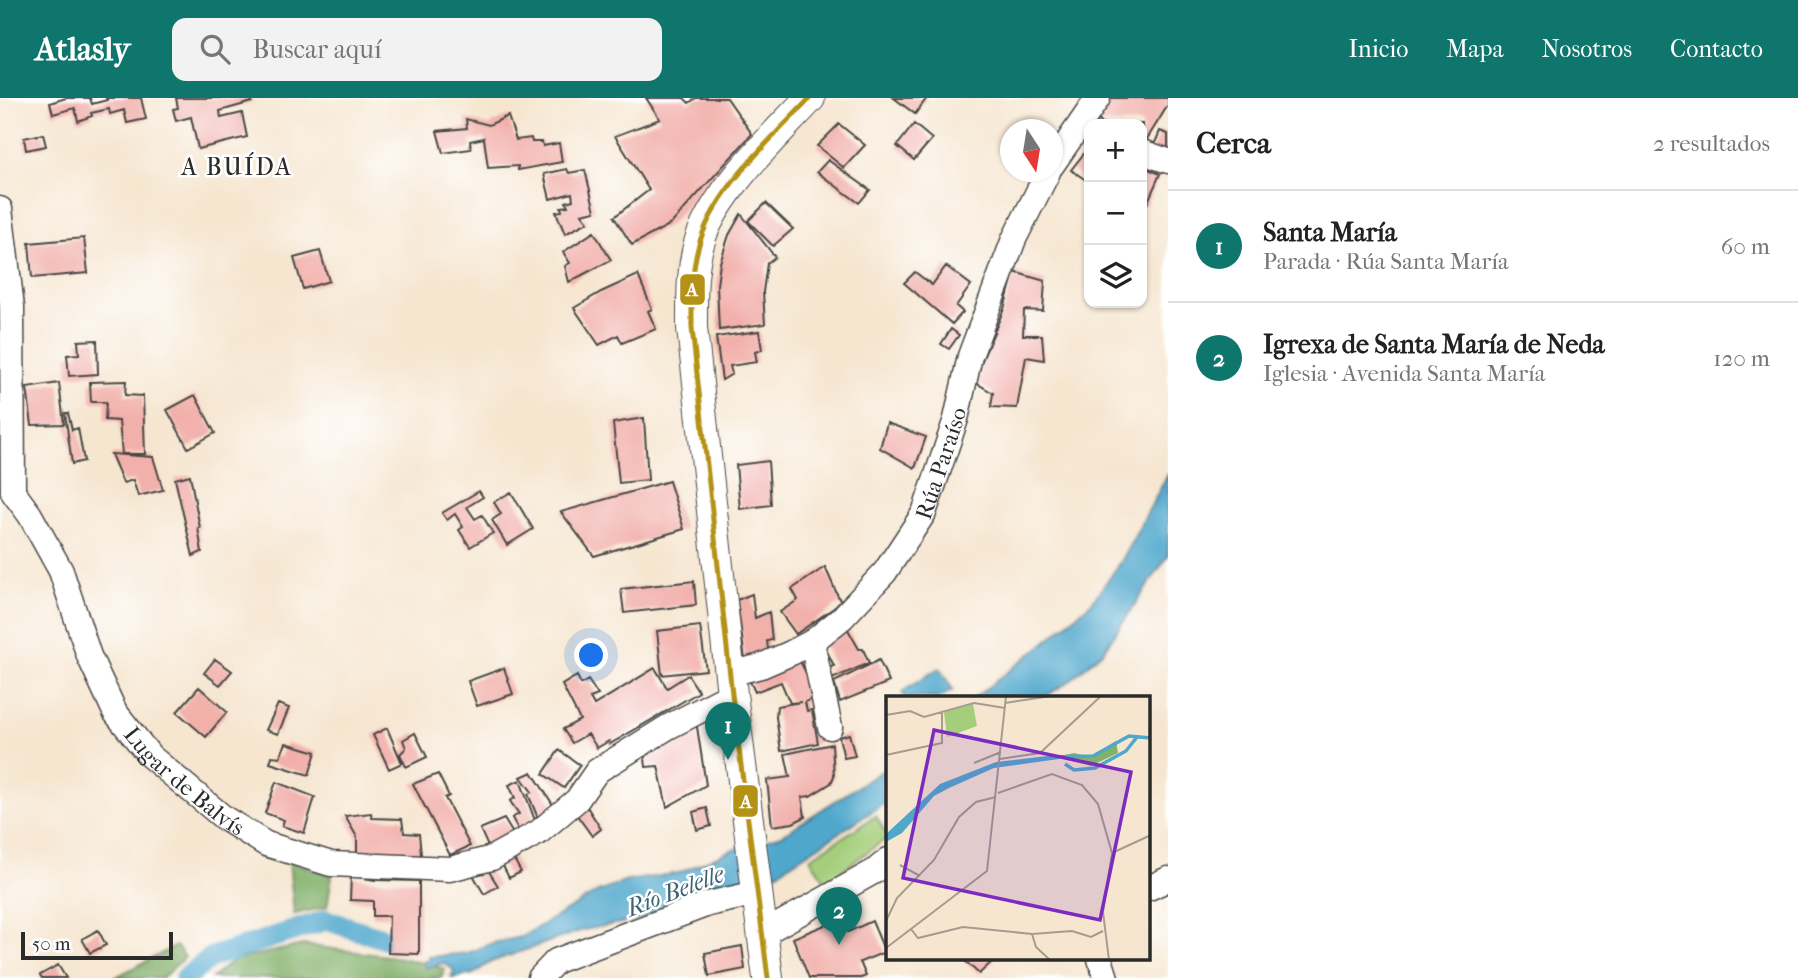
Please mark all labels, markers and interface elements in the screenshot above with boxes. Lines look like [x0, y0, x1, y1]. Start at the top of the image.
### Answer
search box [172, 18, 662, 81]
text: Atlasly [35, 30, 130, 69]
icon: search [196, 30, 234, 68]
text: Buscar aquí [252, 34, 382, 65]
text: Inicio [1348, 35, 1408, 63]
text: Mapa [1446, 35, 1504, 63]
text: Nosotros [1542, 35, 1632, 63]
text: Contacto [1670, 35, 1763, 63]
north arrow [1000, 119, 1063, 182]
map controls [1084, 119, 1147, 308]
button: + [1084, 119, 1147, 182]
text: Cerca [1196, 126, 1271, 161]
text: 2 resultados [1653, 130, 1770, 157]
district label: A BUÍDA [180, 152, 293, 181]
button: − [1084, 182, 1147, 245]
text: Santa María [1263, 217, 1397, 248]
text: 1 [1215, 233, 1223, 260]
text: 60 m [1721, 233, 1770, 260]
button: layers [1084, 245, 1147, 308]
text: Parada · Rúa Santa María [1263, 248, 1509, 275]
line badge: A [679, 273, 706, 306]
text: A [685, 279, 699, 301]
text: Igrexa de Santa María de Neda [1263, 329, 1605, 360]
text: 2 [1213, 345, 1225, 372]
text: 120 m [1713, 345, 1770, 372]
text: Iglesia · Avenida Santa María [1263, 360, 1545, 387]
street label: Rúa Paraíso [910, 405, 972, 523]
your location [574, 638, 608, 672]
inset map [886, 696, 1150, 960]
pin: 1 [705, 702, 751, 760]
street label: Lugar de Balvís [118, 721, 249, 841]
line badge: A [732, 784, 759, 818]
text: A [739, 791, 753, 813]
water label: Río Belelle [621, 859, 729, 923]
pin: 2 [816, 887, 862, 945]
scale bar [21, 929, 173, 961]
text: 50 m [32, 933, 71, 955]

